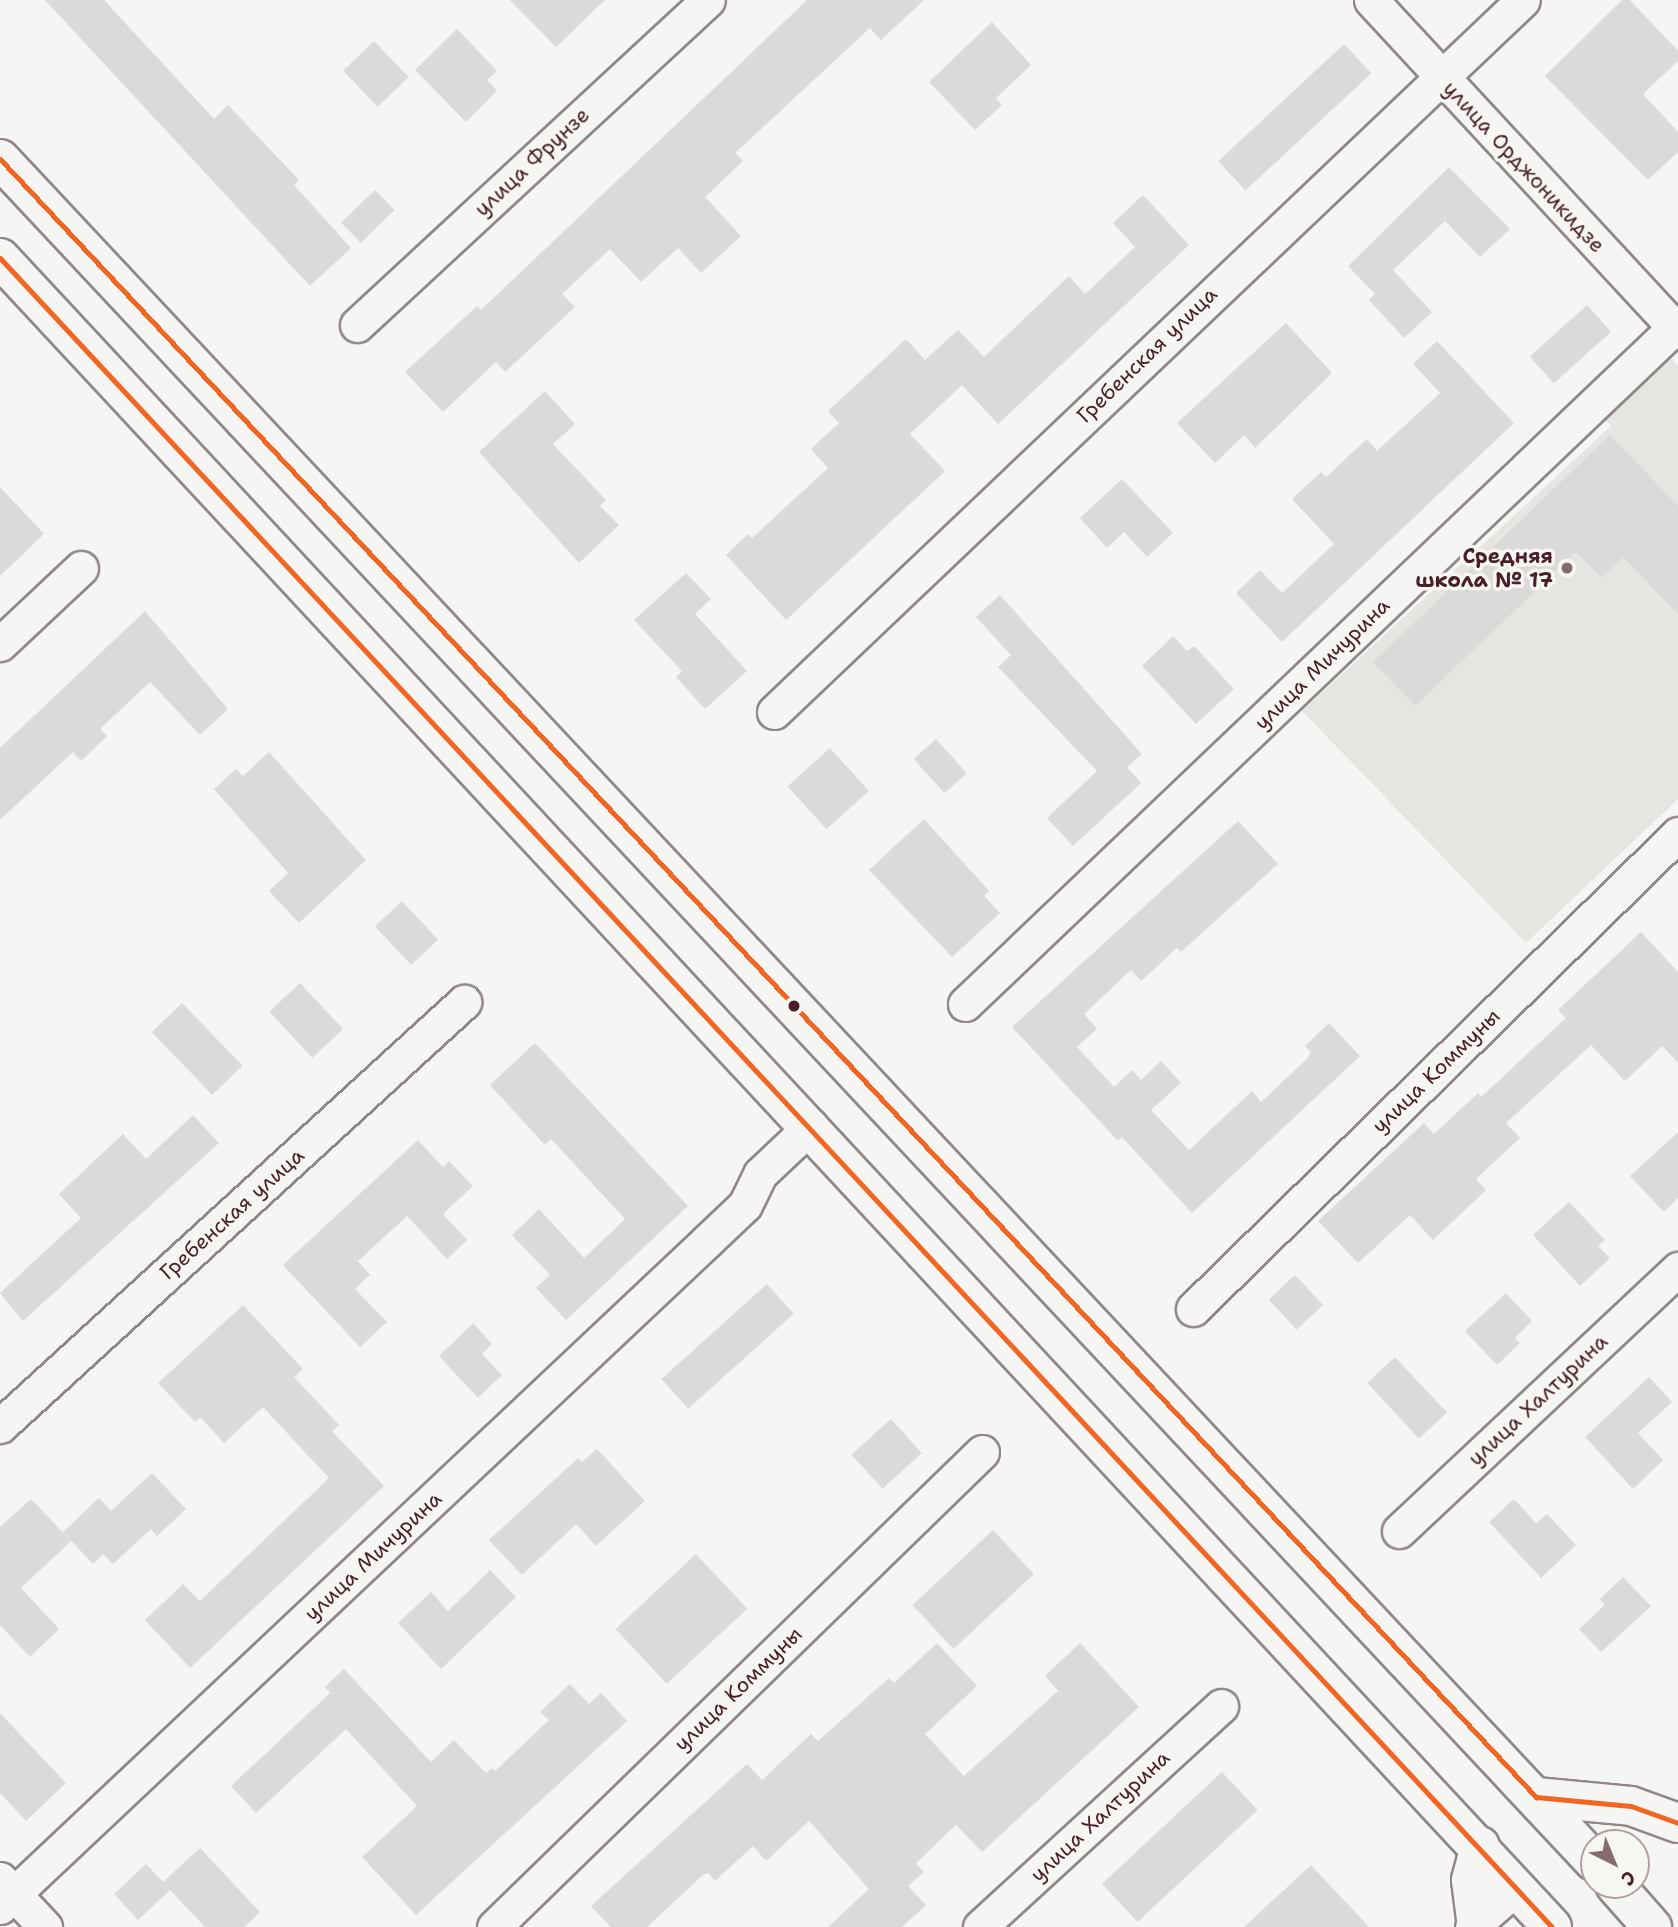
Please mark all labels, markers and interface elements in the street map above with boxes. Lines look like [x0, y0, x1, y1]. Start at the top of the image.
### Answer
street label: улица Орджоникидзе [1438, 76, 1610, 258]
street label: улица Фрунзе [469, 102, 595, 222]
street label: Гребенская улица [1072, 282, 1222, 428]
place label: Средняя школа № 17 [1415, 543, 1553, 593]
marker: Средняя школа № 17 [1559, 560, 1575, 576]
street label: улица Мичурина [1249, 593, 1395, 735]
unlabelled marker [787, 999, 801, 1013]
street label: улица Коммуны [1367, 1004, 1505, 1138]
street label: Гребенская улица [155, 1143, 309, 1285]
street label: улица Халтурина [1463, 1329, 1613, 1471]
street label: улица Мичурина [299, 1486, 447, 1626]
street label: улица Коммуны [669, 1622, 807, 1756]
street label: улица Халтурина [1025, 1745, 1175, 1887]
north arrow [1580, 1829, 1650, 1899]
text: С [1616, 1865, 1641, 1891]

